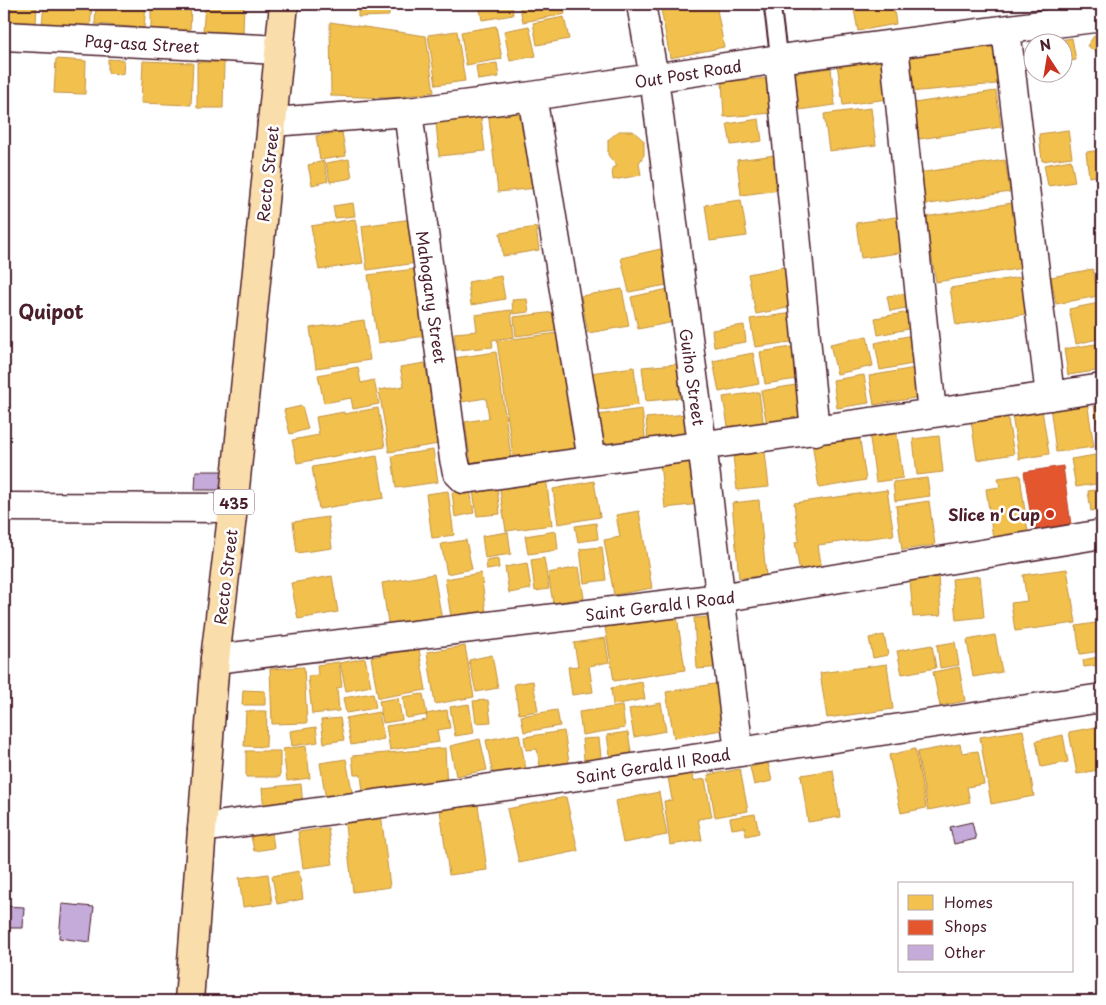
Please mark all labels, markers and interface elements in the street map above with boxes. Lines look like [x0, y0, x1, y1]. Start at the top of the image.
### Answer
street label: Pag-asa Street [84, 28, 201, 58]
north arrow [1024, 32, 1074, 82]
text: N [1038, 33, 1053, 56]
street label: Out Post Road [633, 53, 743, 93]
street label: Recto Street [250, 124, 284, 223]
street label: Mahogany Street [411, 229, 453, 365]
district label: Quipot [18, 297, 84, 325]
street label: Guiho Street [674, 327, 712, 428]
road number: 435 [214, 490, 254, 514]
place label: Slice n' Cup [948, 502, 1040, 526]
marker: Slice n' Cup [1044, 508, 1056, 520]
street label: Recto Street [207, 527, 243, 626]
street label: Saint Gerald I Road [584, 584, 736, 626]
street label: Saint Gerald II Road [574, 741, 732, 789]
legend [898, 882, 1074, 972]
text: Homes [944, 890, 993, 913]
text: Shops [944, 914, 987, 937]
text: Other [944, 940, 985, 963]

